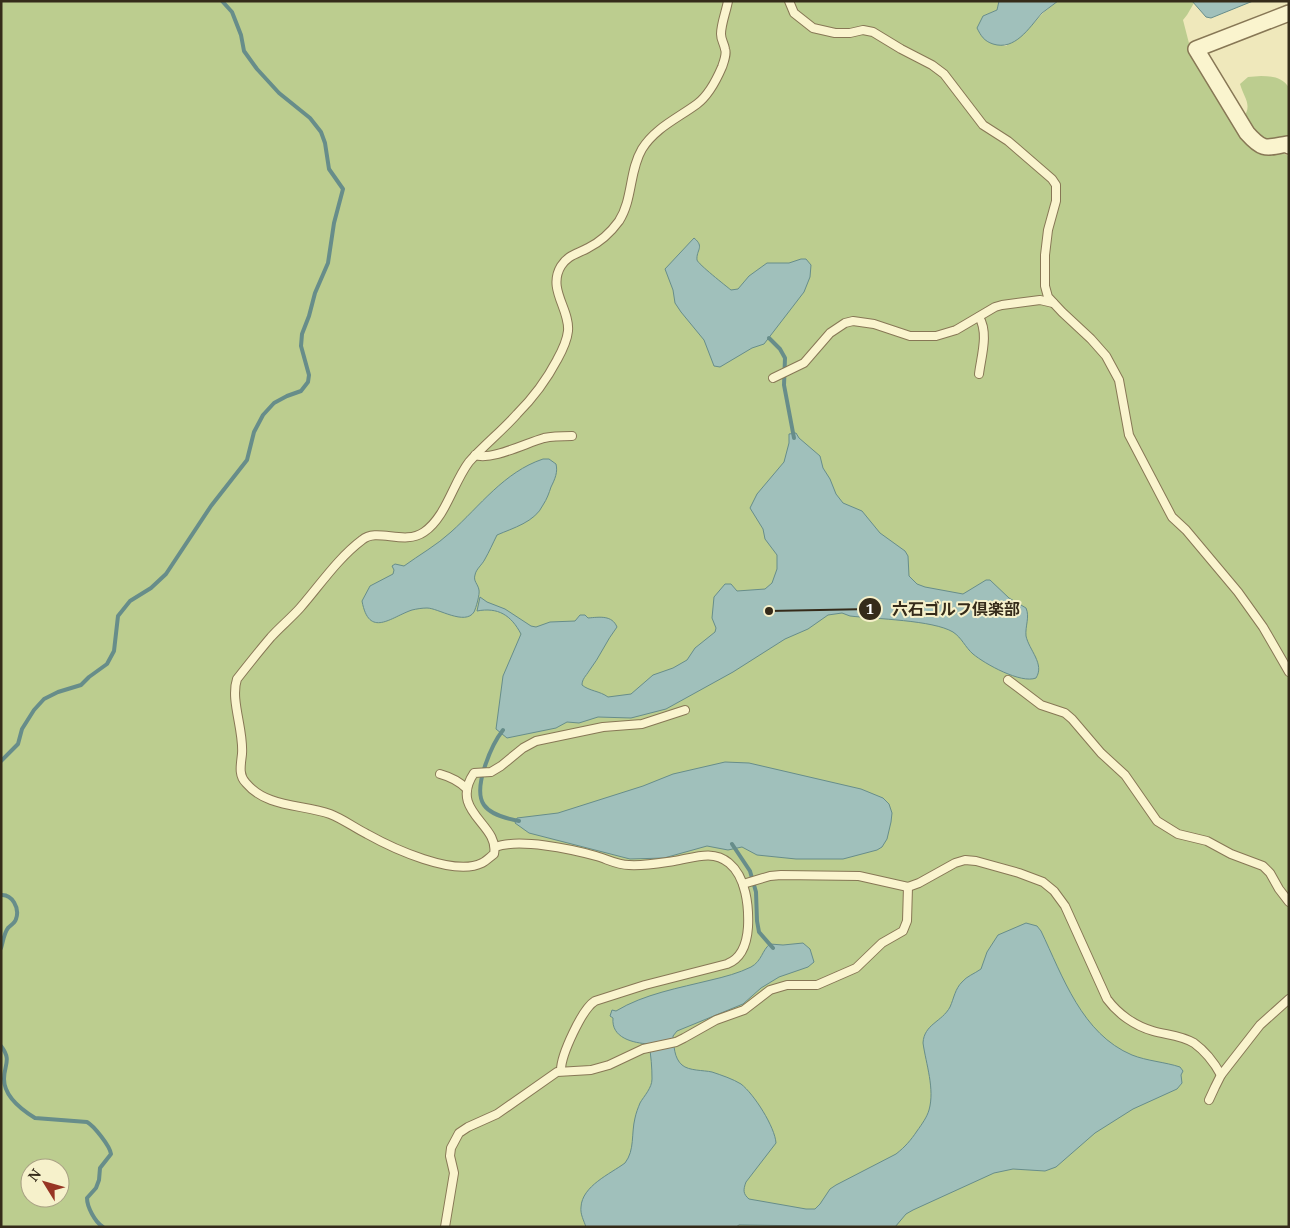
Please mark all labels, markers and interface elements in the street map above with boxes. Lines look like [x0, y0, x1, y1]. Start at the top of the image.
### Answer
callout: 六石ゴルフ倶楽部 [857, 594, 1030, 625]
text: 1 [866, 598, 874, 618]
text: 六石ゴルフ倶楽部 [892, 598, 1020, 620]
north arrow [20, 1158, 70, 1208]
text: N [23, 1165, 45, 1185]

